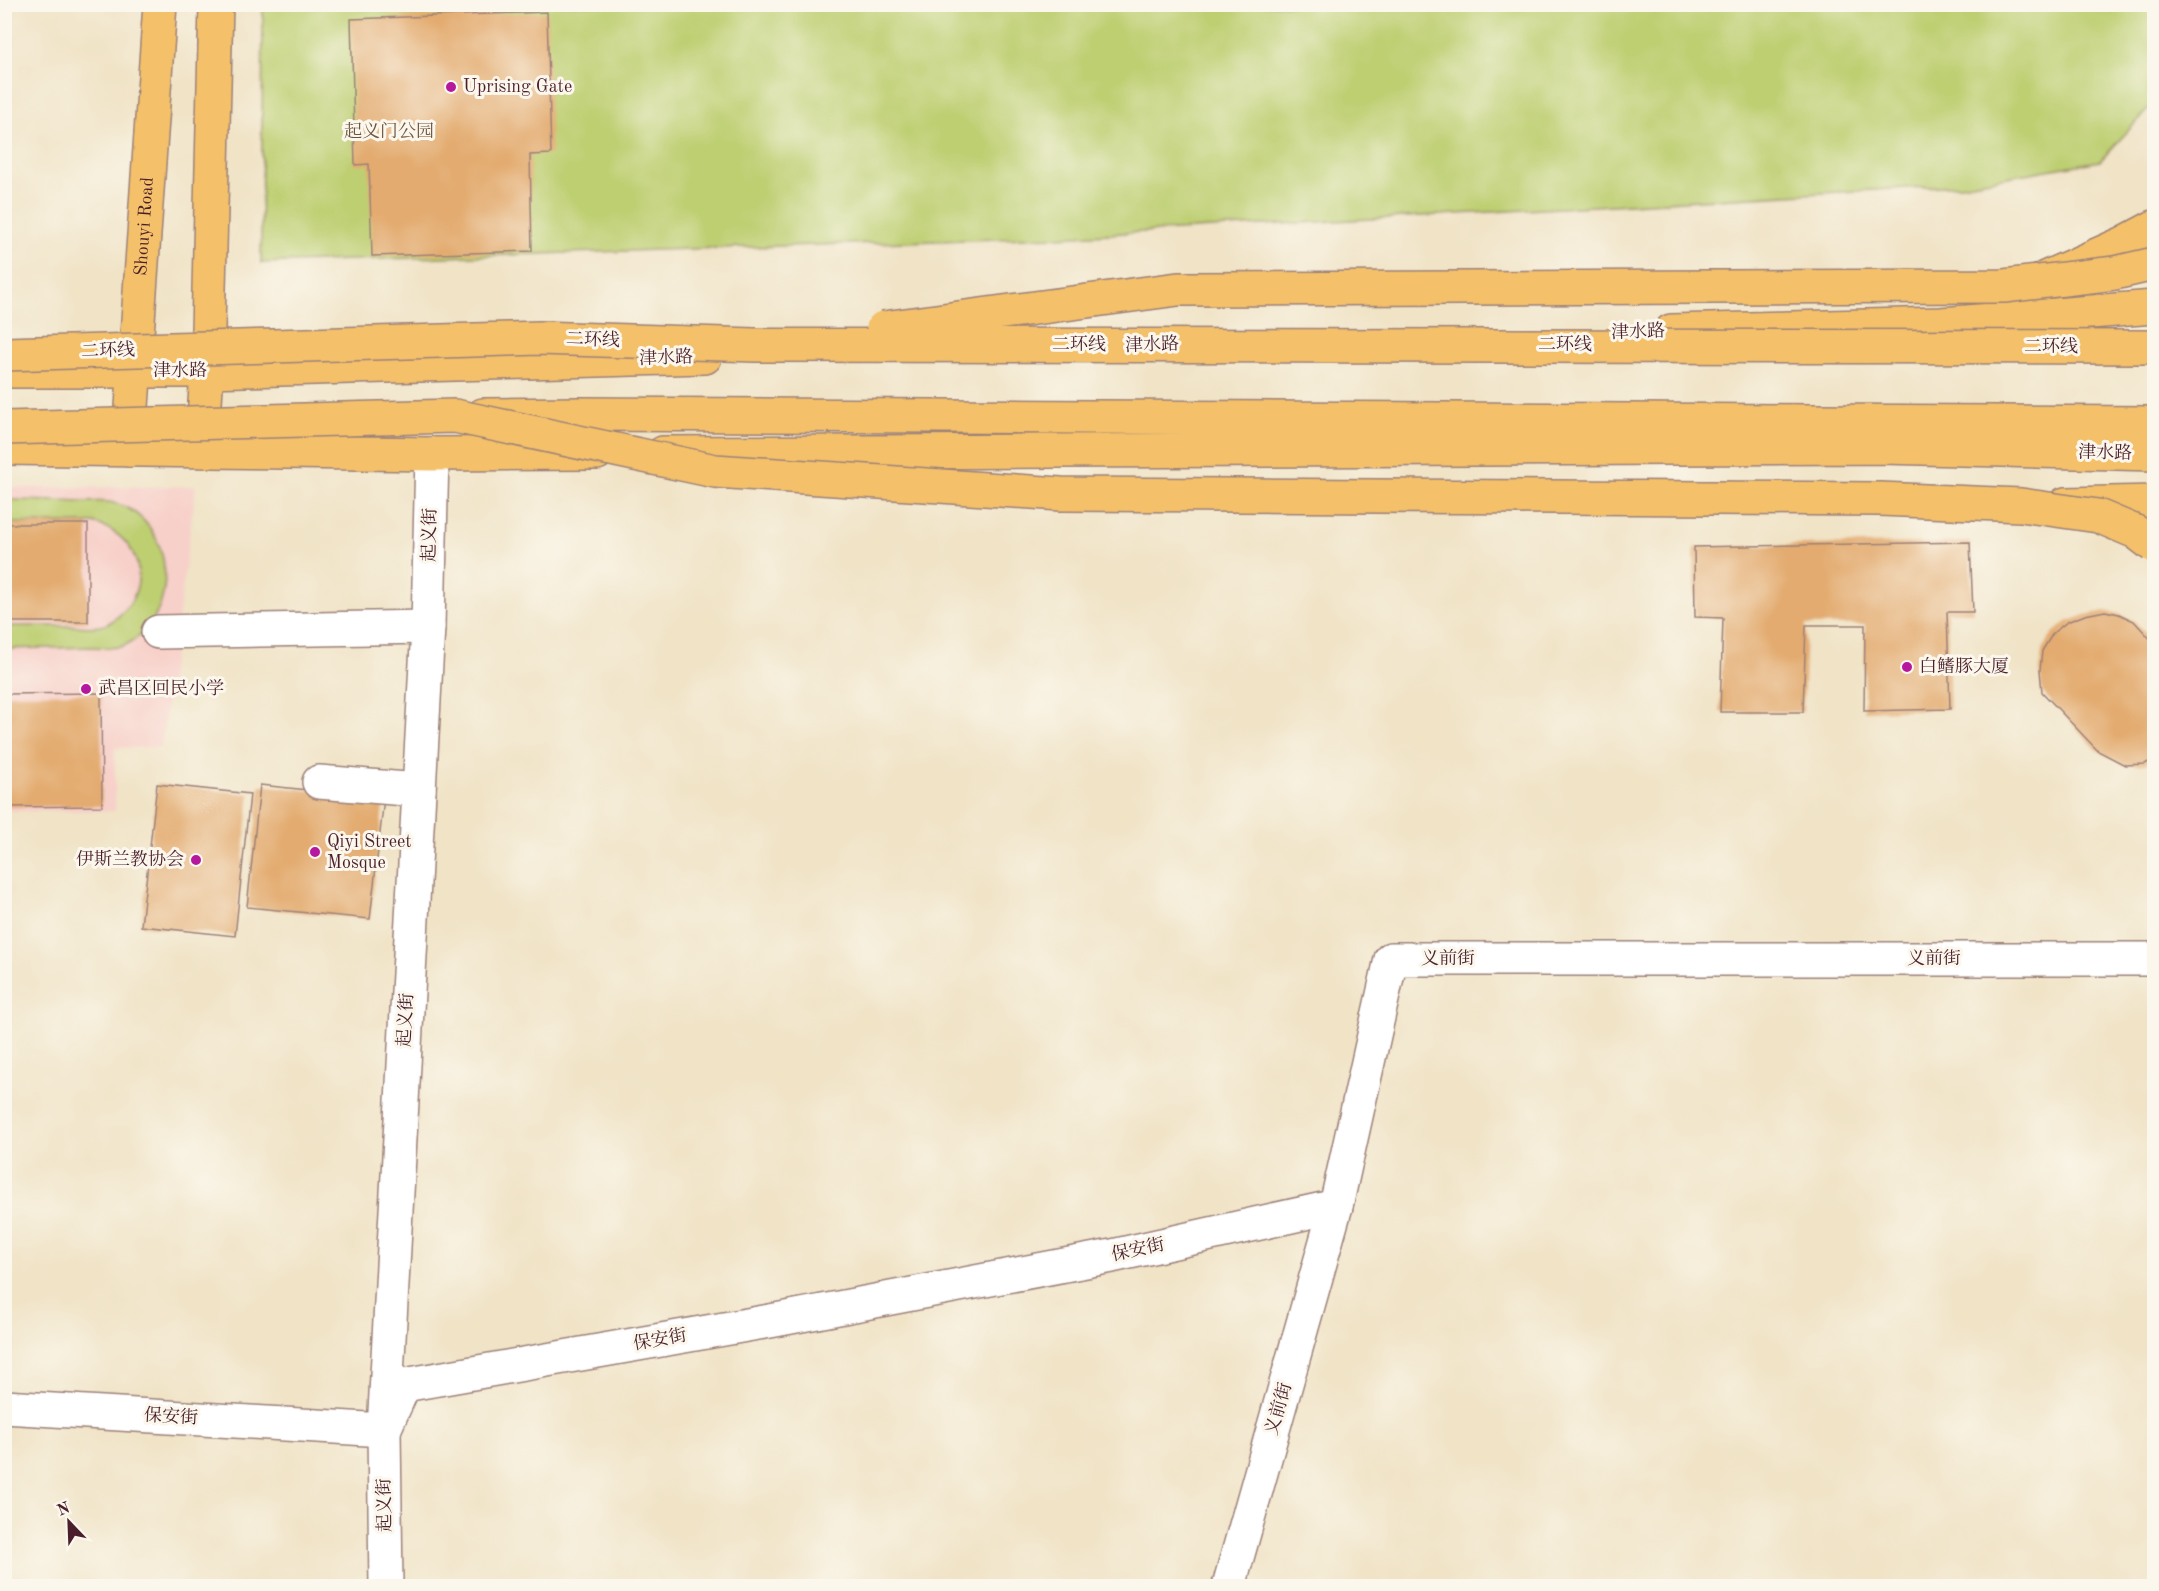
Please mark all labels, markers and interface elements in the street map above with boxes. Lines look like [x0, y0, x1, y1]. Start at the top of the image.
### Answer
place label: Uprising Gate [463, 78, 572, 96]
marker: Uprising Gate [444, 80, 458, 94]
park label: 起义门公园 [344, 121, 434, 141]
street label: Shouyi Road [132, 176, 157, 277]
street label: 津水路 [1611, 320, 1665, 342]
street label: 二环线 [566, 328, 620, 350]
street label: 津水路 [1125, 333, 1179, 355]
street label: 二环线 [1052, 334, 1106, 354]
street label: 二环线 [1538, 334, 1592, 354]
street label: 二环线 [2024, 336, 2078, 356]
street label: 二环线 [81, 339, 135, 361]
street label: 津水路 [639, 346, 693, 368]
street label: 津水路 [153, 360, 207, 380]
street label: 津水路 [2078, 442, 2132, 462]
street label: 起义街 [419, 508, 439, 562]
place label: 白鳍豚大厦 [1919, 656, 2009, 676]
marker: 白鳍豚大厦 [1900, 660, 1914, 674]
place label: 武昌区回民小学 [98, 678, 224, 698]
marker: 武昌区回民小学 [79, 682, 93, 696]
place label: Qiyi Street Mosque [327, 833, 412, 872]
marker: Qiyi Street Mosque [308, 845, 322, 859]
place label: 伊斯兰教协会 [76, 849, 184, 869]
marker: 伊斯兰教协会 [189, 853, 203, 867]
street label: 义前街 [1421, 948, 1475, 968]
street label: 义前街 [1907, 948, 1961, 968]
street label: 起义街 [394, 992, 416, 1047]
street label: 保安街 [1109, 1234, 1166, 1264]
street label: 保安街 [632, 1324, 688, 1354]
street label: 义前街 [1261, 1380, 1295, 1437]
street label: 保安街 [144, 1405, 199, 1427]
street label: 起义街 [374, 1478, 394, 1532]
north arrow [39, 1492, 99, 1552]
text: N [55, 1500, 73, 1520]

